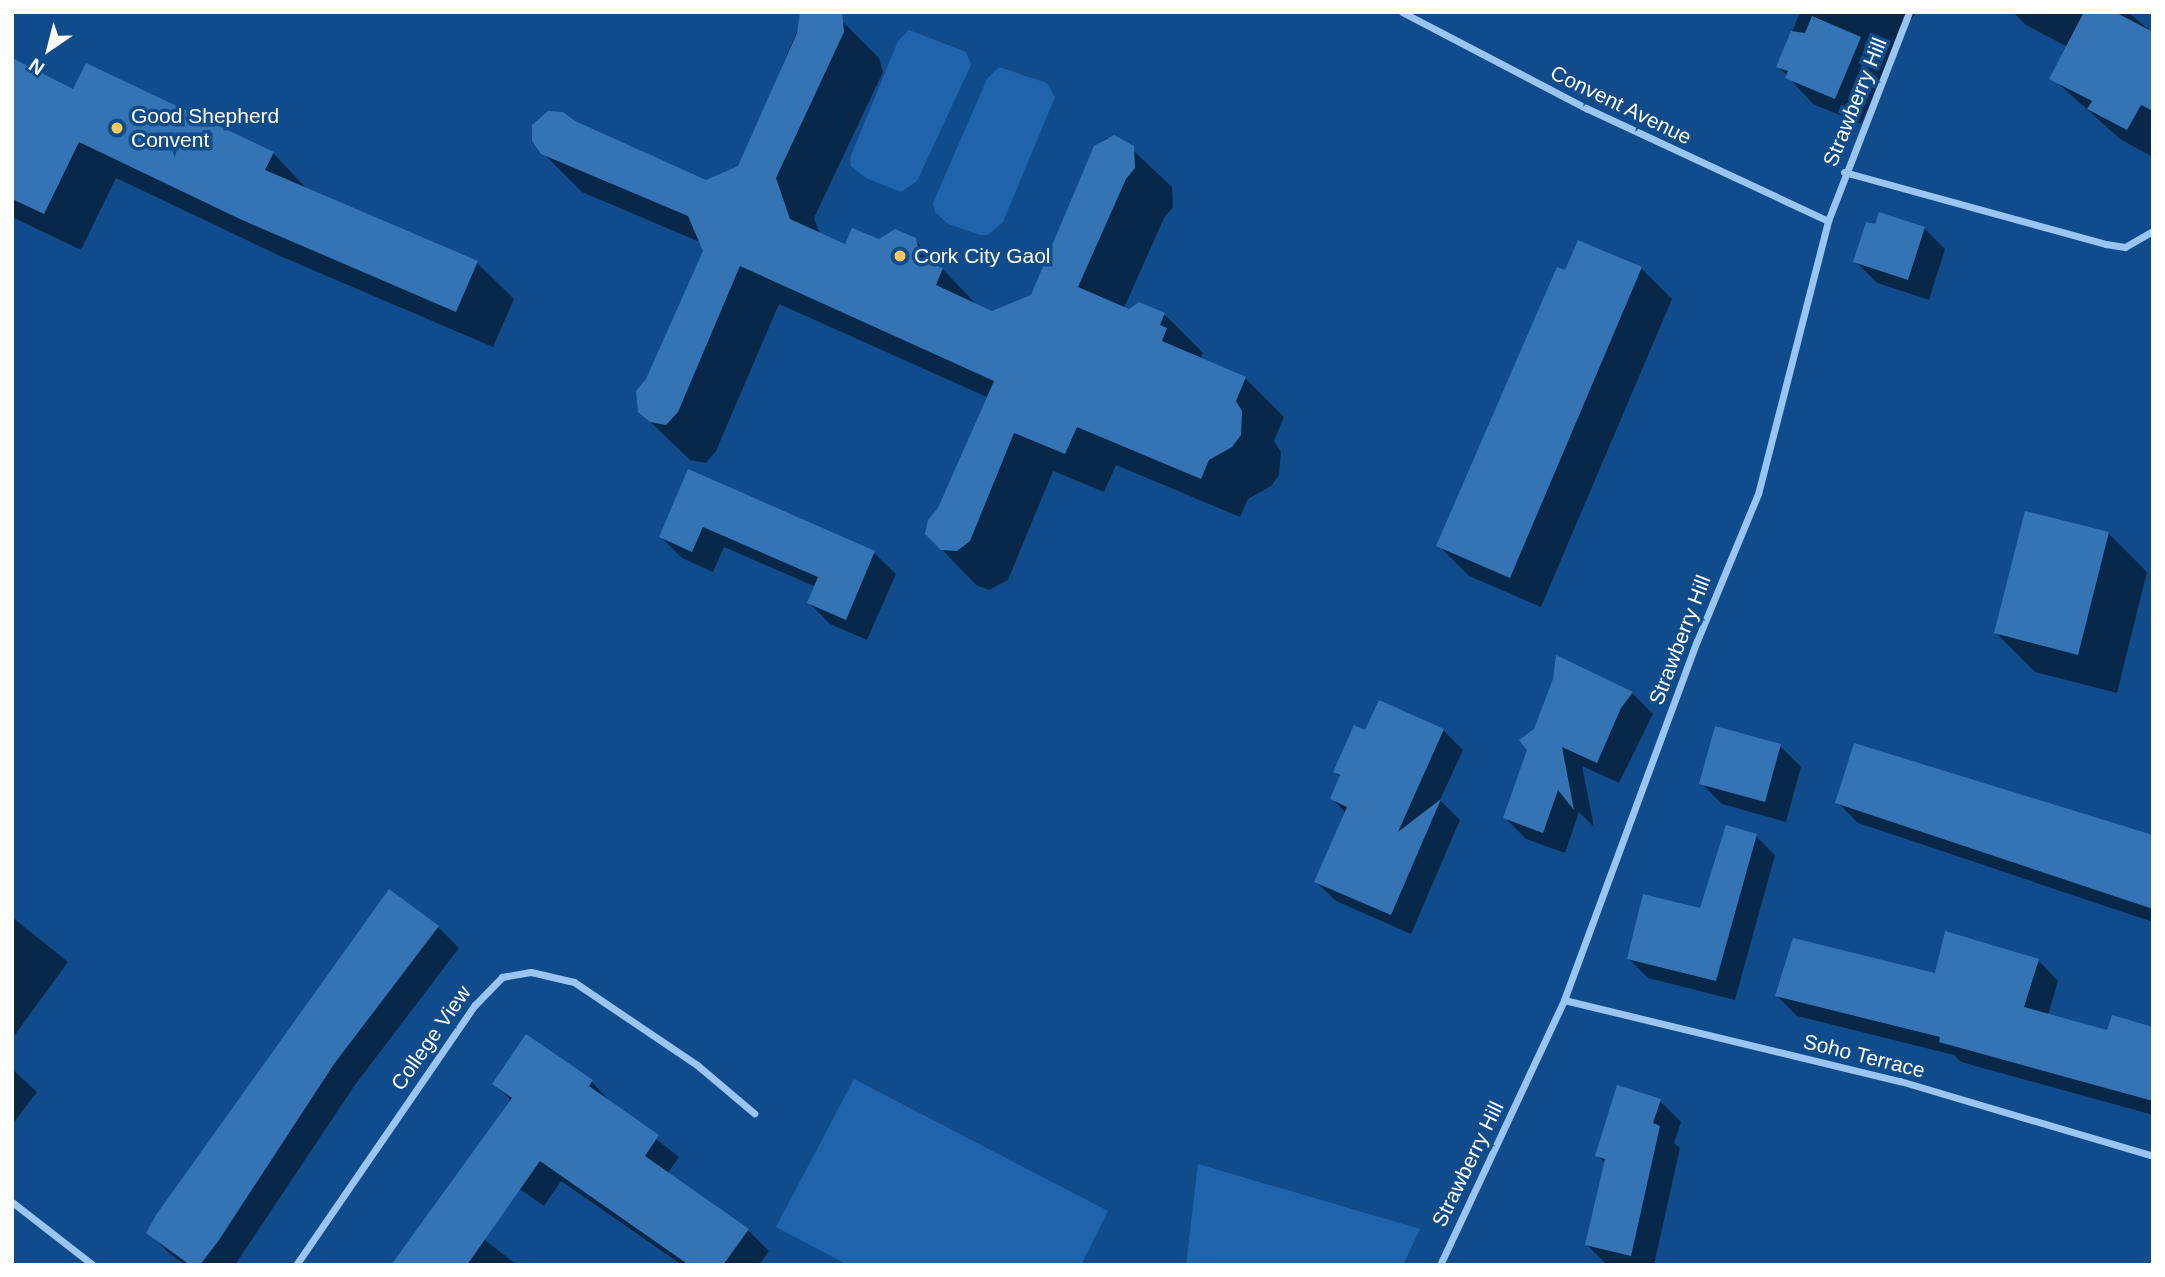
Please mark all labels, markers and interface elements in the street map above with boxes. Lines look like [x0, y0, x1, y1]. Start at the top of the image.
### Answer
north arrow [14, 14, 84, 84]
street label: Strawberry Hill [1818, 34, 1892, 170]
text: N [25, 54, 48, 79]
street label: Convent Avenue [1546, 60, 1696, 150]
place label: Good Shepherd Convent [131, 103, 279, 153]
marker: Good Shepherd Convent [109, 120, 125, 136]
place label: Cork City Gaol [914, 243, 1051, 269]
marker: Cork City Gaol [892, 248, 908, 264]
street label: Strawberry Hill [1644, 572, 1716, 708]
street label: College View [386, 981, 476, 1095]
street label: Soho Terrace [1800, 1029, 1928, 1083]
street label: Strawberry Hill [1427, 1097, 1509, 1231]

